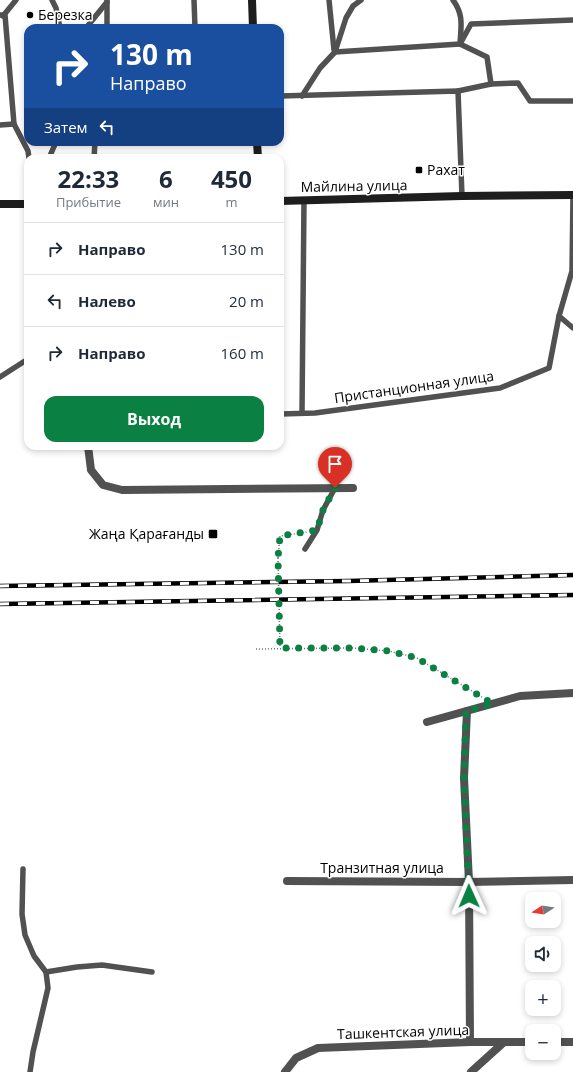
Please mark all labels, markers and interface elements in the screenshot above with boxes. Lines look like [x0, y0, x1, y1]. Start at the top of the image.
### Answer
place label: Березка [38, 5, 93, 24]
marker: Березка [25, 10, 35, 20]
text: 130 m [110, 35, 193, 73]
icon: right [44, 40, 96, 92]
text: Направо [110, 71, 187, 95]
icon: left [96, 116, 118, 138]
text: Затем [44, 117, 88, 137]
place label: Рахат [427, 160, 465, 179]
text: 22:33 [58, 162, 119, 195]
text: 6 [159, 162, 173, 195]
text: 450 [211, 162, 252, 195]
marker: Рахат [414, 165, 424, 175]
street label: Майлина улица [300, 175, 408, 196]
text: Прибытие [56, 193, 121, 211]
text: мин [153, 193, 179, 211]
text: m [225, 193, 238, 211]
icon: right [44, 238, 66, 260]
text: Направо [78, 239, 146, 259]
text: 130 m [220, 239, 264, 259]
icon: left [44, 290, 66, 312]
text: Налево [78, 291, 136, 311]
text: 20 m [229, 291, 264, 311]
icon: right [44, 342, 66, 364]
text: Направо [78, 343, 146, 363]
text: 160 m [220, 343, 264, 363]
street label: Пристанционная улица [333, 366, 495, 407]
button: Выход [44, 396, 264, 442]
pin [318, 447, 352, 488]
icon: arrive [324, 453, 346, 475]
place label: Жаңа Қарағанды [89, 524, 204, 543]
marker: Жаңа Қарағанды [207, 528, 219, 540]
street label: Транзитная улица [320, 858, 444, 877]
position arrow [448, 875, 490, 917]
north arrow [525, 892, 561, 928]
map controls [525, 892, 561, 1060]
button: sound [525, 936, 561, 972]
button: + [525, 980, 561, 1016]
street label: Ташкентская улица [337, 1020, 469, 1043]
button: − [525, 1024, 561, 1060]

